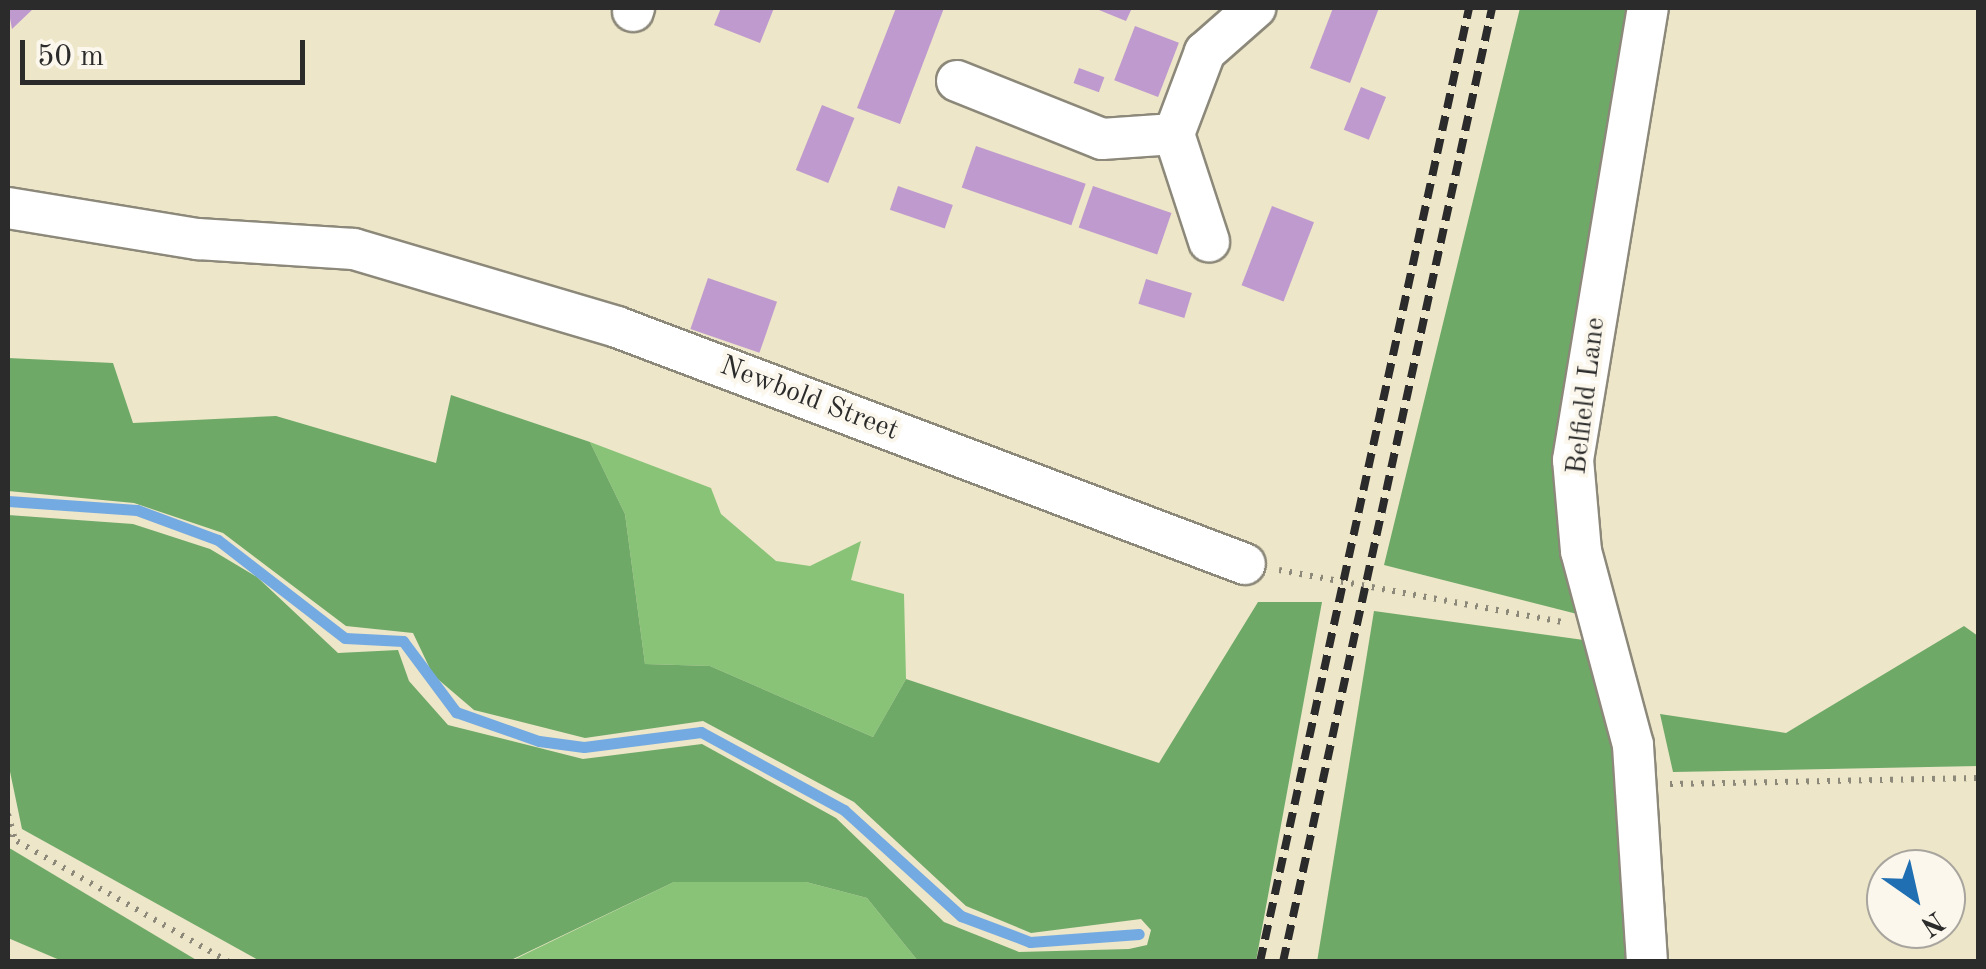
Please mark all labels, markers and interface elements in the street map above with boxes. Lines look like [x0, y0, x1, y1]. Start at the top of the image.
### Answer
scale bar [25, 20, 310, 82]
text: 50 m [37, 42, 104, 72]
street label: Belfield Lane [1561, 315, 1613, 477]
street label: Newbold Street [715, 350, 903, 448]
north arrow [1866, 849, 1966, 949]
text: N [1915, 905, 1948, 940]

